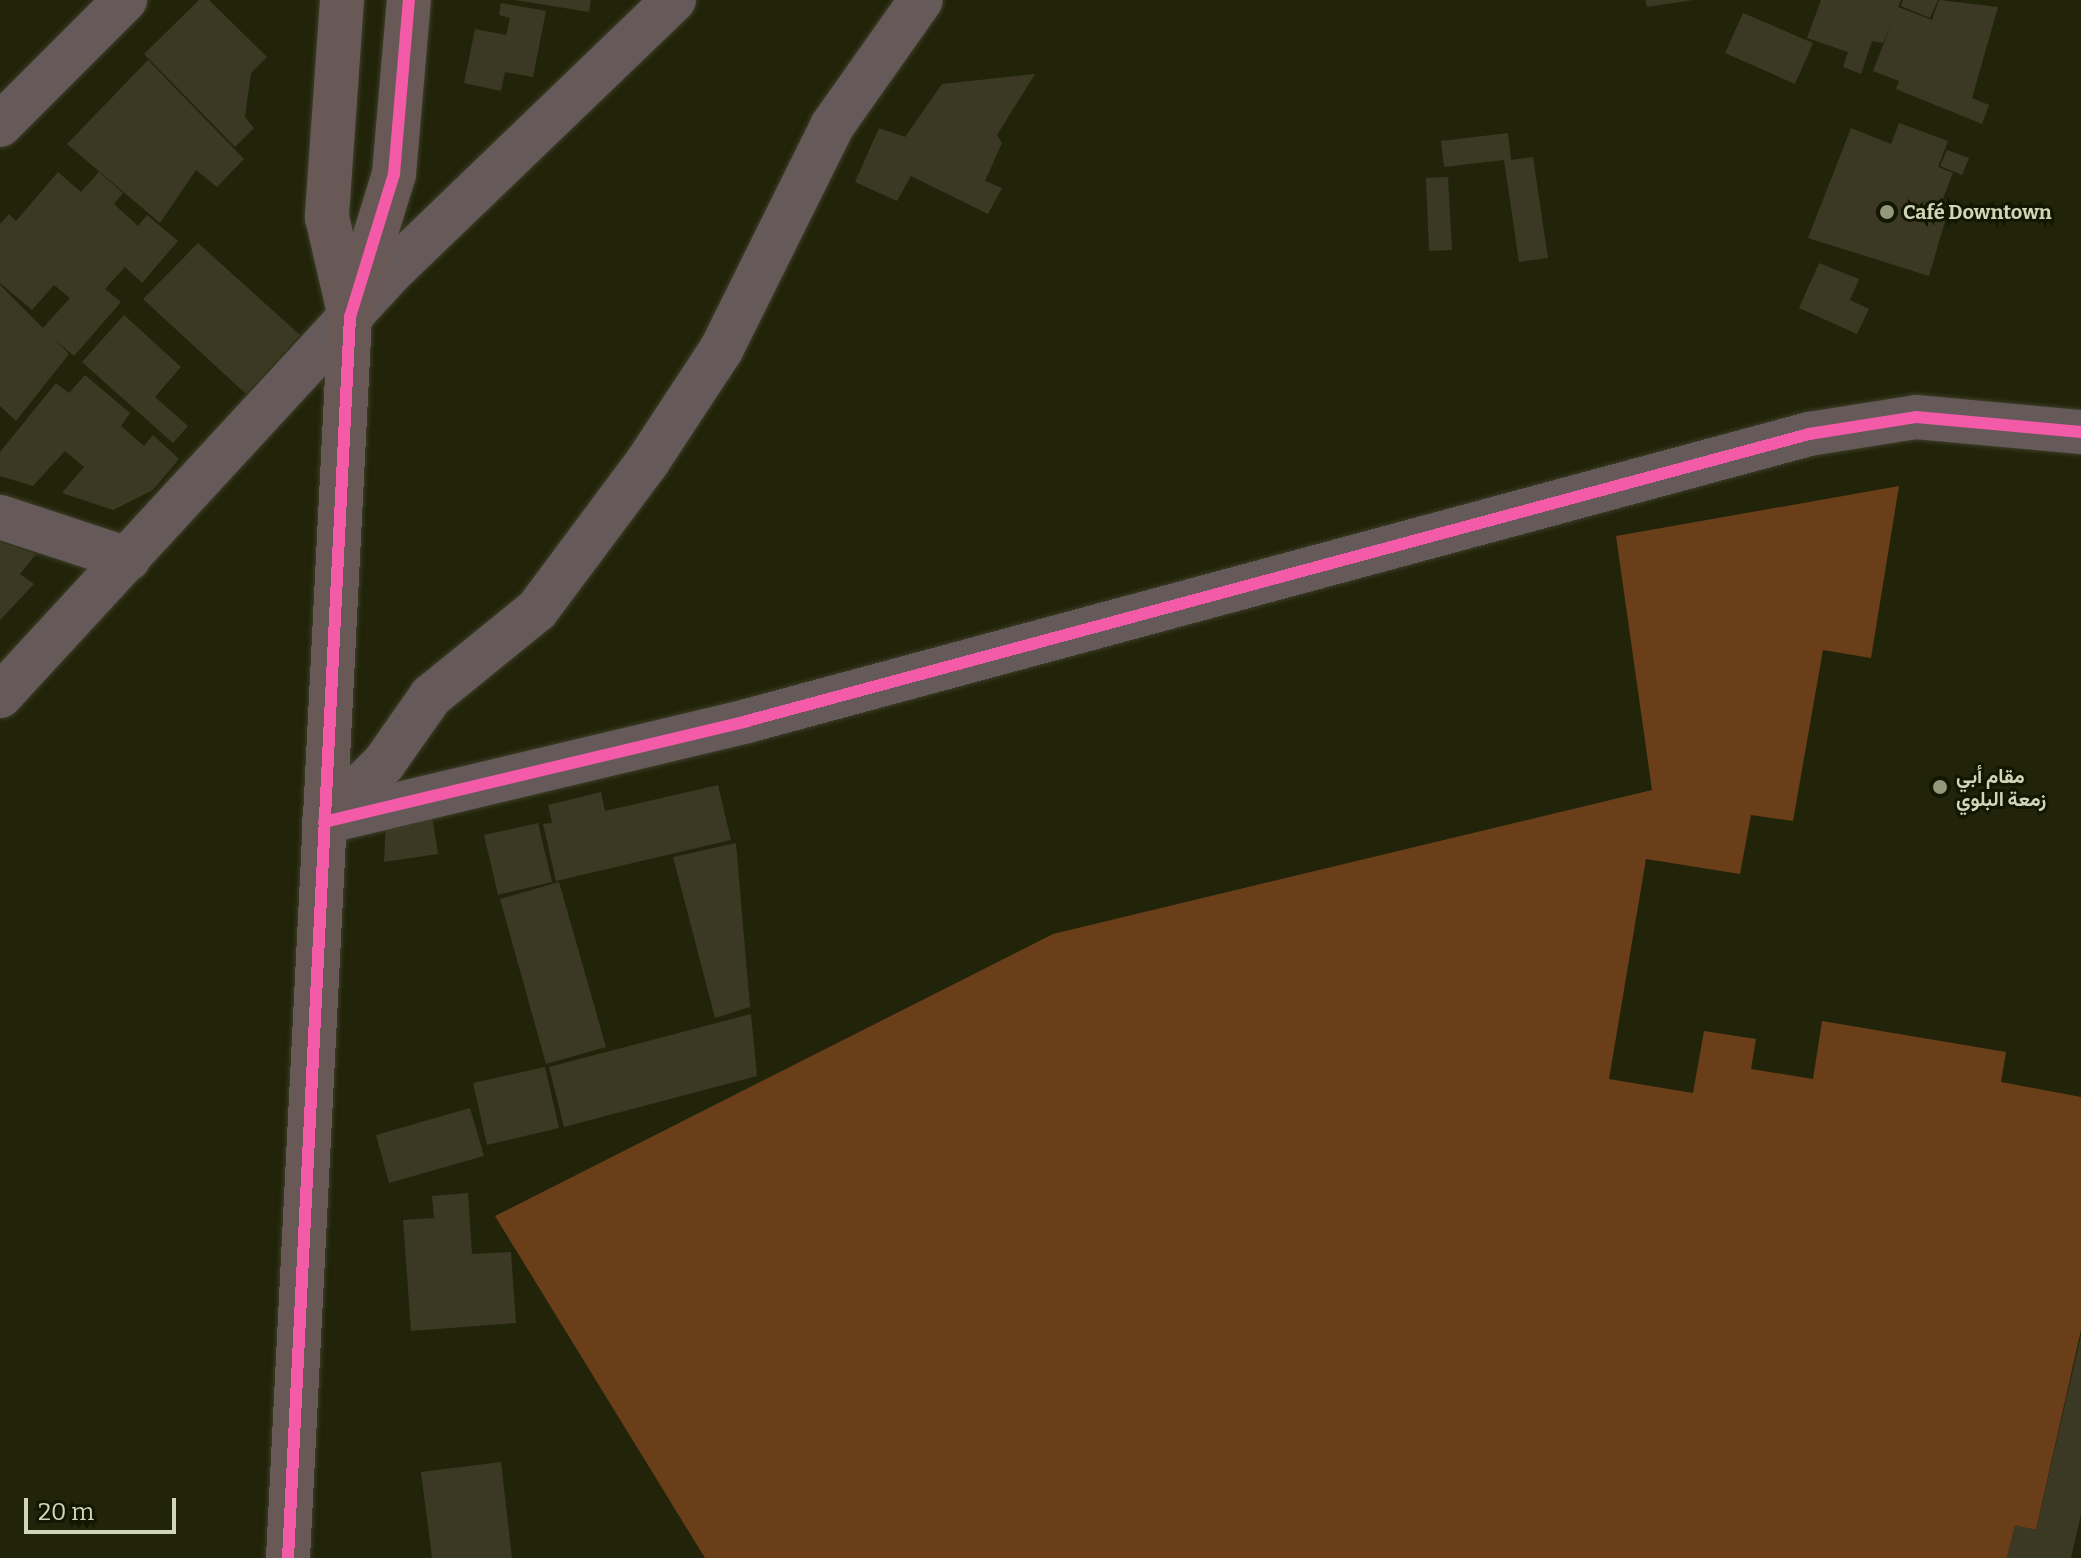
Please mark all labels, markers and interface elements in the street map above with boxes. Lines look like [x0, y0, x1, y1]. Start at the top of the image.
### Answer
place label: Café Downtown [1903, 200, 2052, 224]
marker: Café Downtown [1878, 203, 1896, 221]
place label: مقام أبي زمعة البلوي [1956, 764, 2046, 811]
marker: مقام أبي زمعة البلوي [1931, 778, 1949, 796]
scale bar [28, 1482, 180, 1532]
text: 20 m [38, 1498, 94, 1526]

